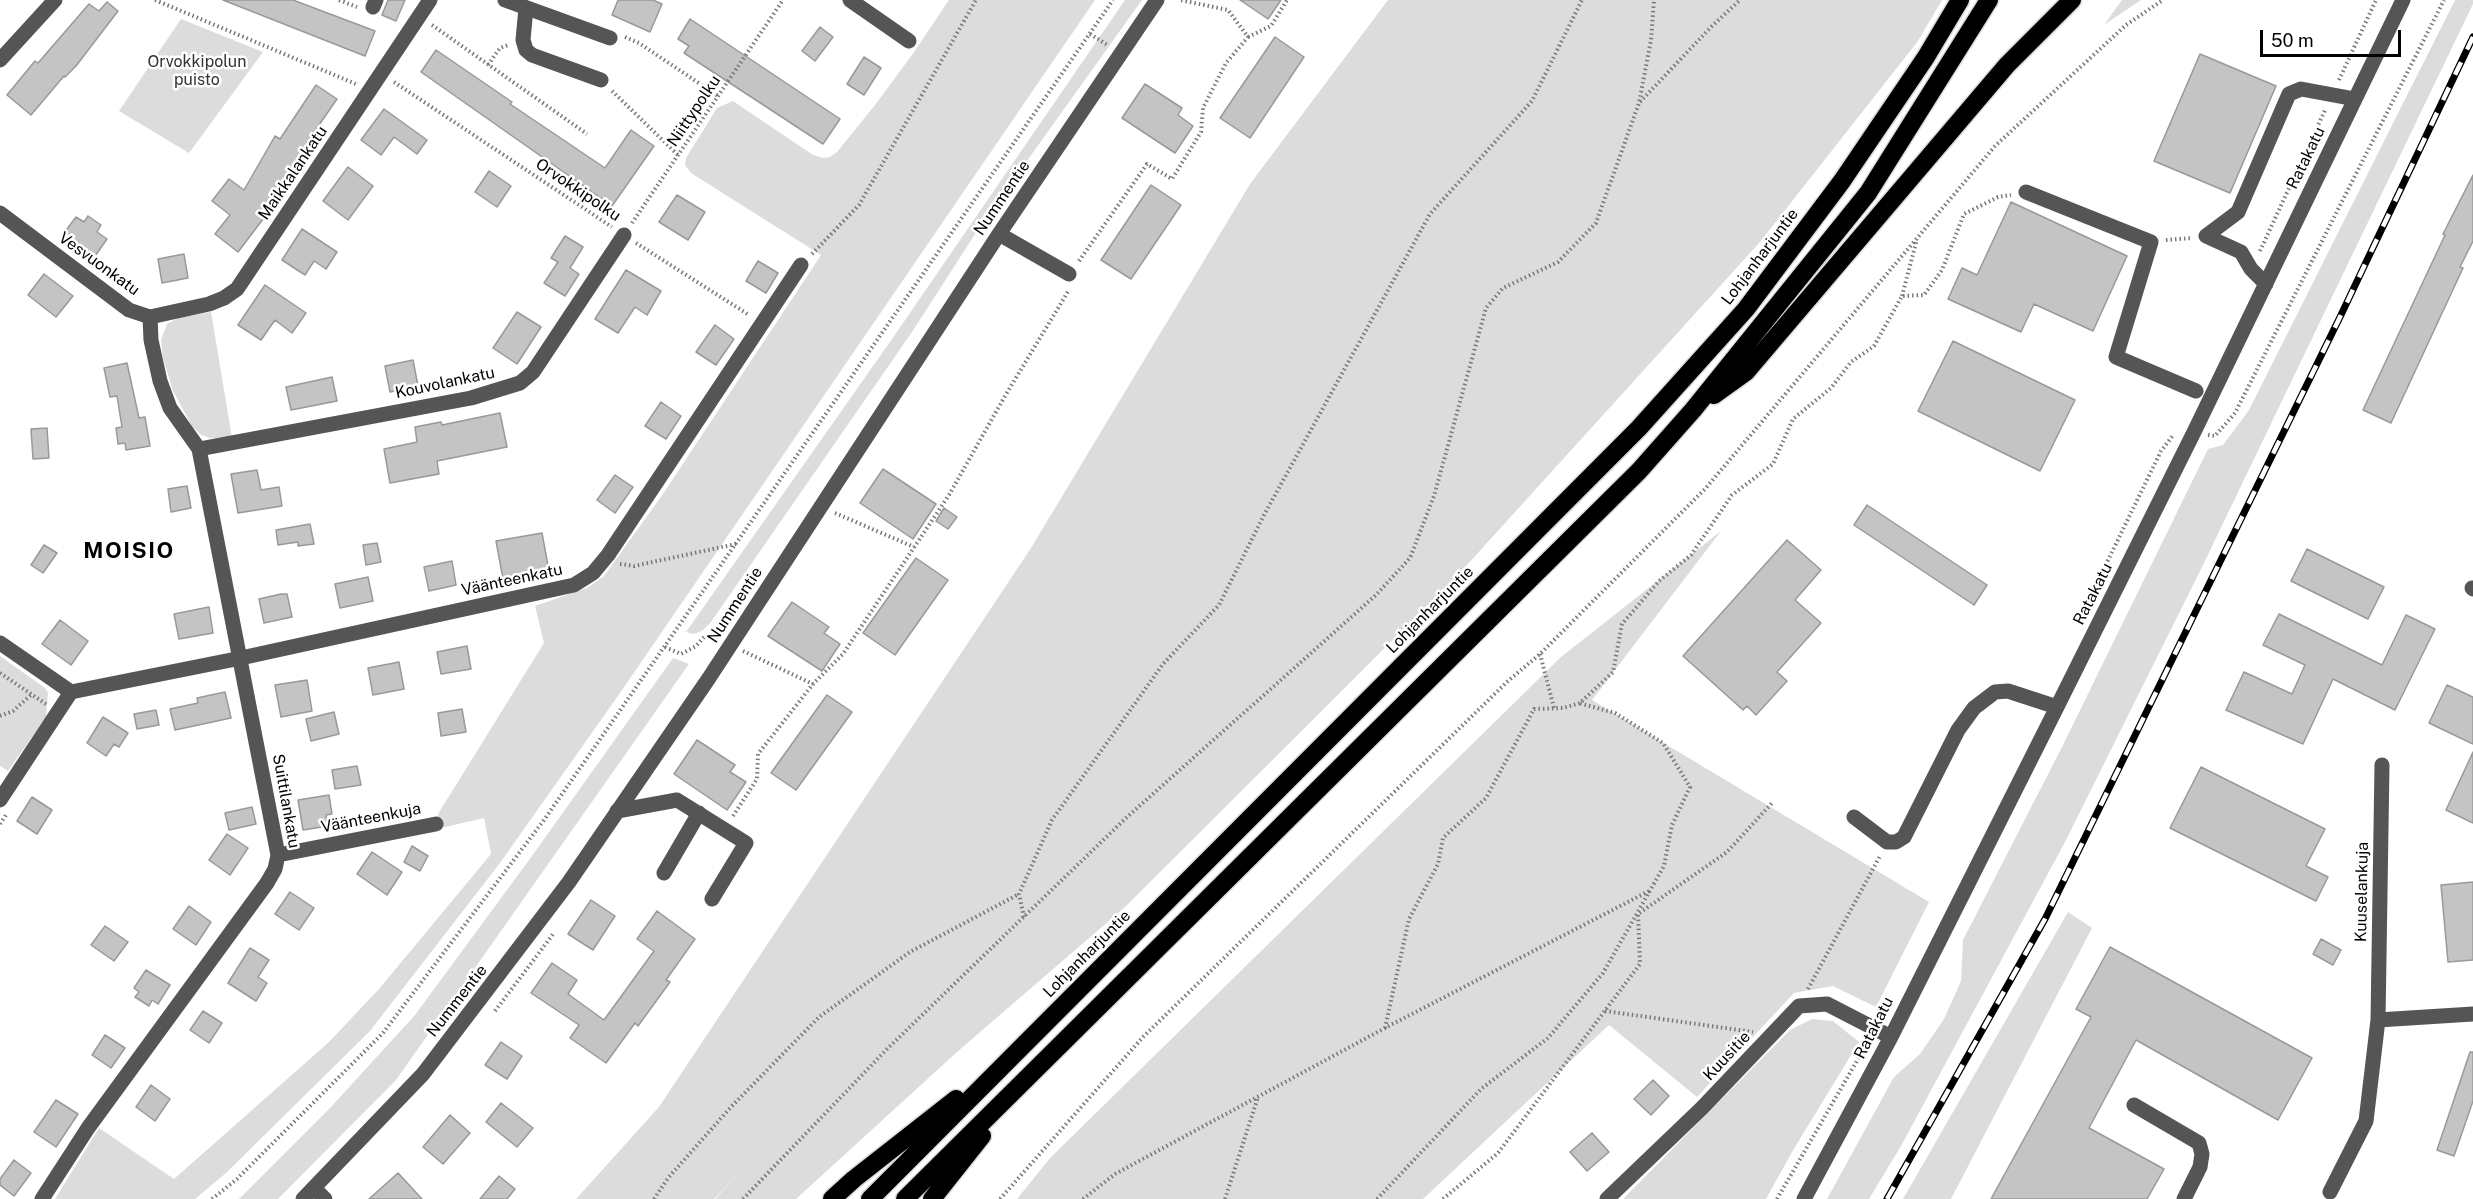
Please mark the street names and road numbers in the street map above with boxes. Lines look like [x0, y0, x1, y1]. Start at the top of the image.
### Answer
street label: Niittypolku [663, 72, 725, 150]
street label: Maikkalankatu [255, 122, 331, 224]
street label: Ratakatu [2283, 124, 2329, 192]
street label: Orvokkipolku [532, 154, 624, 226]
street label: Nummentie [970, 157, 1034, 239]
street label: Lohjanharjuntie [1718, 205, 1802, 309]
street label: Vesvuonkatu [55, 228, 143, 300]
street label: Kouvolankatu [393, 363, 497, 403]
street label: Väänteenkatu [460, 560, 564, 600]
street label: Ratakatu [2069, 560, 2117, 628]
street label: Lohjanharjuntie [1382, 562, 1478, 658]
street label: Nummentie [703, 564, 767, 646]
street label: Suittilankatu [268, 752, 304, 850]
street label: Väänteenkuja [320, 799, 422, 837]
street label: Kuuselankuja [2352, 842, 2372, 942]
street label: Lohjanharjuntie [1039, 906, 1135, 1002]
street label: Nummentie [423, 961, 491, 1041]
street label: Ratakatu [1850, 994, 1898, 1062]
street label: Kuusitie [1699, 1027, 1755, 1085]

